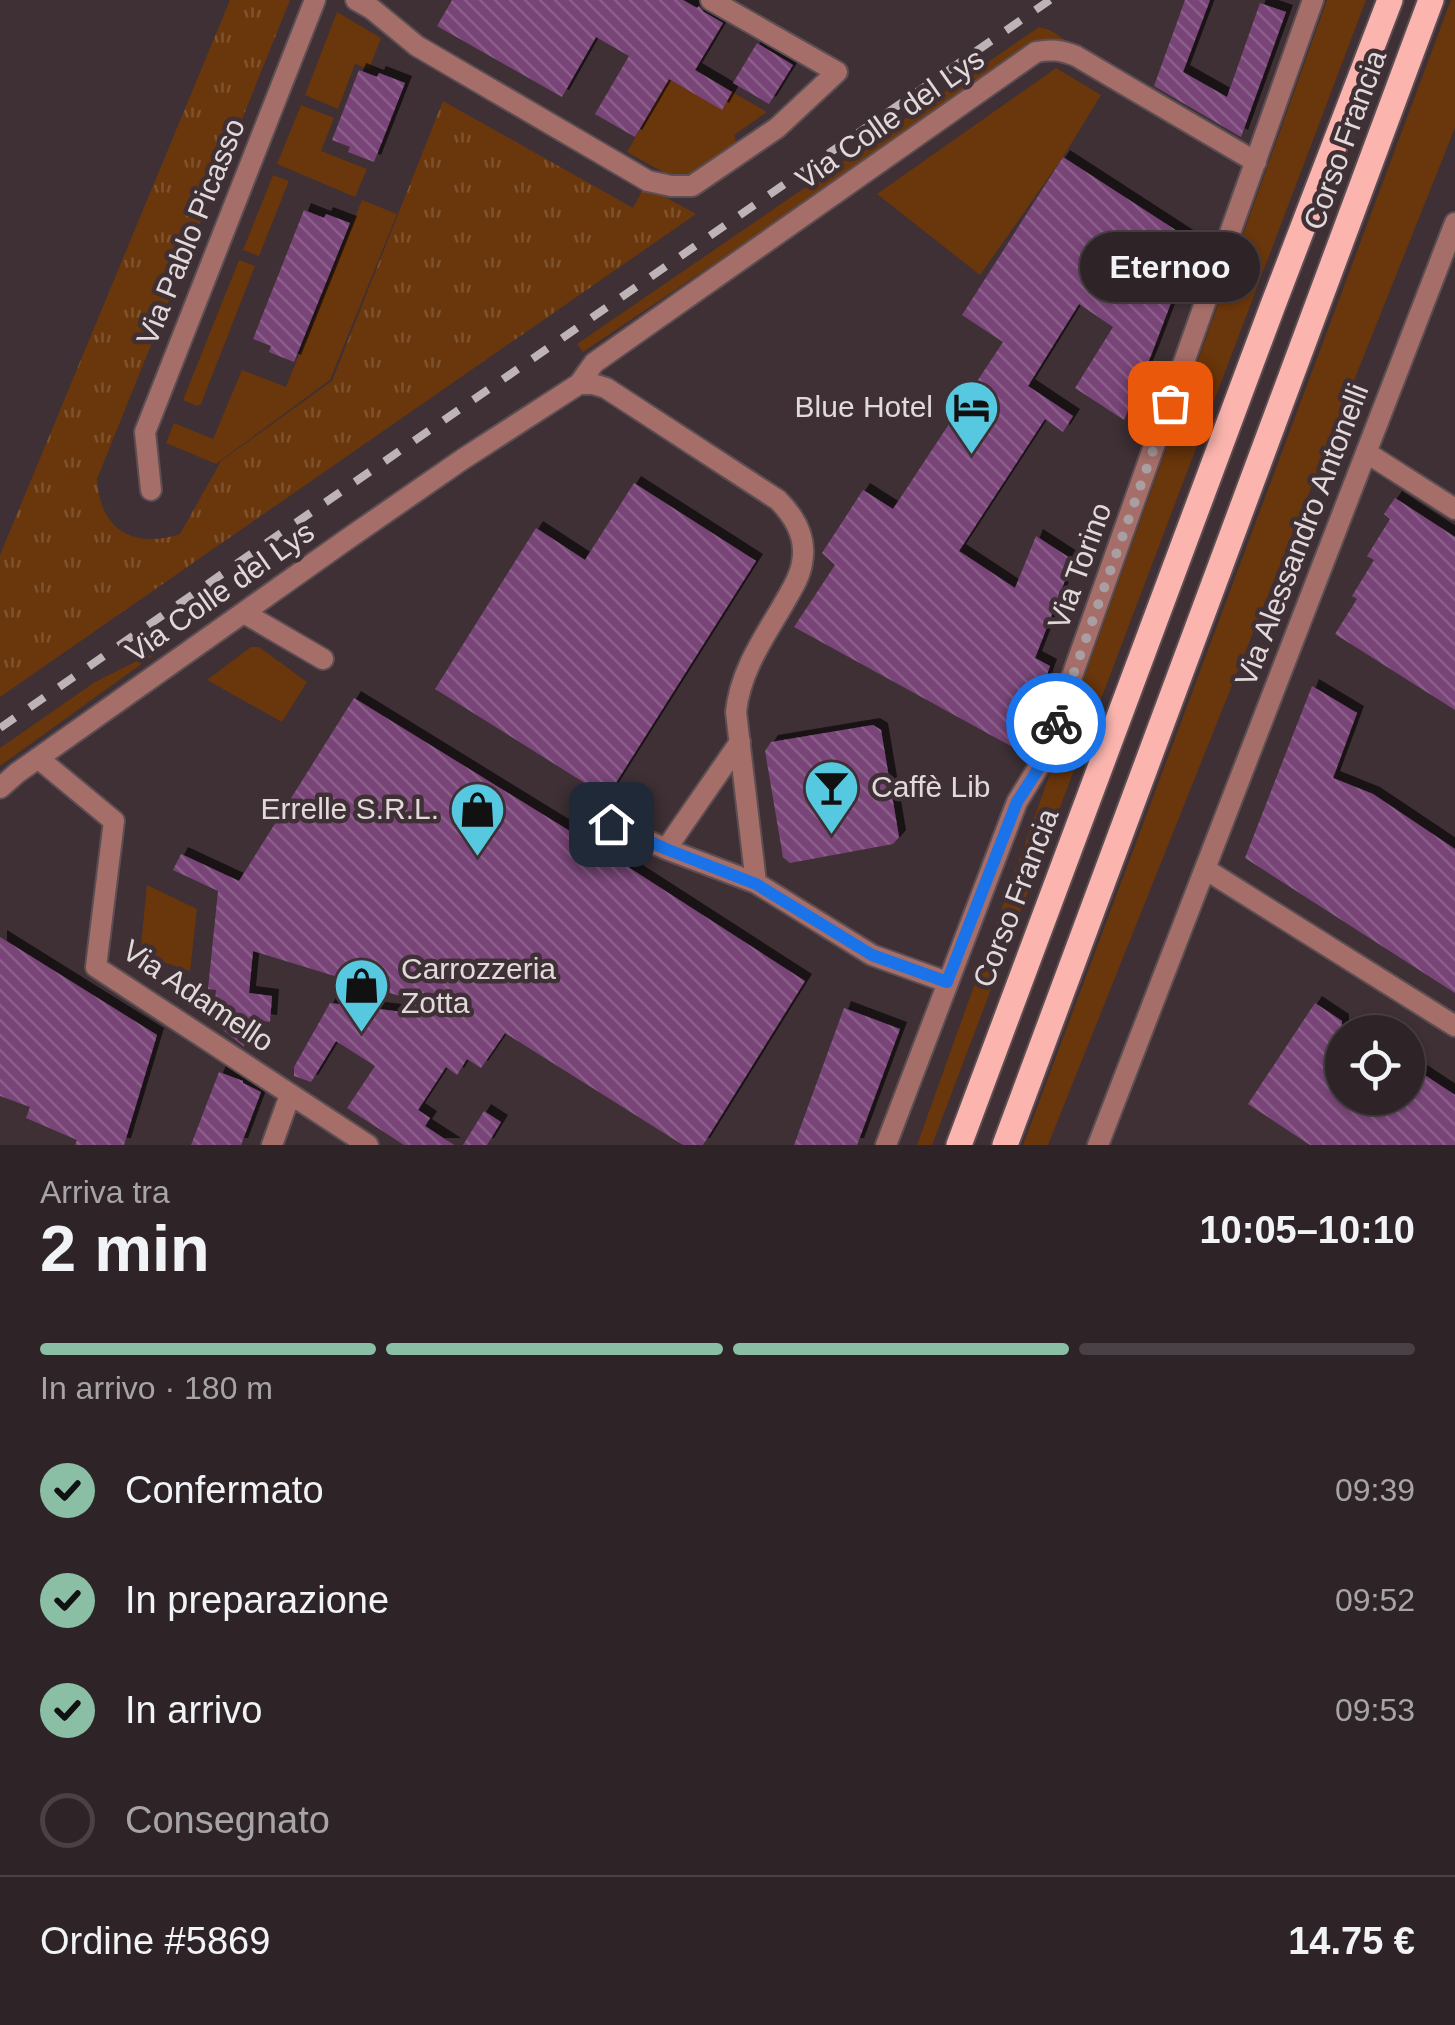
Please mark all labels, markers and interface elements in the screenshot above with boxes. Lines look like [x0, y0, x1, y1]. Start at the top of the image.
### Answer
street label: Via Colle del Lys [789, 41, 990, 196]
street label: Corso Francia [1297, 45, 1392, 234]
street label: Via Pablo Picasso [130, 114, 251, 350]
callout: Eternoo [1080, 233, 1260, 303]
text: Eternoo [1110, 249, 1230, 285]
pin [1128, 361, 1213, 446]
icon: bag [1143, 376, 1198, 431]
hotel icon: Blue Hotel [942, 377, 1002, 456]
street label: Via Alessandro Antonelli [1229, 379, 1375, 691]
place label: Blue Hotel [795, 390, 933, 423]
street label: Via Torino [1041, 498, 1118, 634]
street label: Via Colle del Lys [119, 514, 320, 669]
courier [1006, 673, 1106, 773]
icon: bike [1029, 696, 1084, 751]
bar icon: Caffè Lib [802, 757, 862, 836]
place label: Caffè Lib [871, 770, 991, 803]
shop icon: Errelle S.R.L. [448, 779, 508, 858]
pin [569, 782, 654, 867]
place label: Errelle S.R.L. [261, 792, 439, 825]
icon: home [584, 797, 639, 852]
street label: Corso Francia [966, 804, 1065, 992]
street label: Via Adamello [117, 933, 280, 1058]
place label: Carrozzeria Zotta [401, 952, 556, 1019]
shop icon: Carrozzeria Zotta [332, 956, 392, 1035]
map controls [1325, 1015, 1425, 1115]
button: locate [1325, 1015, 1425, 1115]
text: Arriva tra [40, 1174, 170, 1210]
text: 10:05–10:10 [1199, 1209, 1415, 1251]
text: 2 min [40, 1212, 210, 1285]
text: In arrivo · 180 m [40, 1370, 273, 1406]
icon: check [40, 1463, 95, 1518]
text: Confermato [125, 1469, 324, 1511]
text: 09:39 [1335, 1472, 1415, 1508]
icon: check [40, 1573, 95, 1628]
text: In preparazione [125, 1579, 389, 1621]
text: 09:52 [1335, 1582, 1415, 1618]
icon: check [40, 1683, 95, 1738]
text: In arrivo [125, 1689, 262, 1731]
text: 09:53 [1335, 1692, 1415, 1728]
text: Consegnato [125, 1799, 330, 1841]
text: Ordine #5869 [40, 1920, 270, 1962]
text: 14.75 € [1288, 1920, 1415, 1962]

